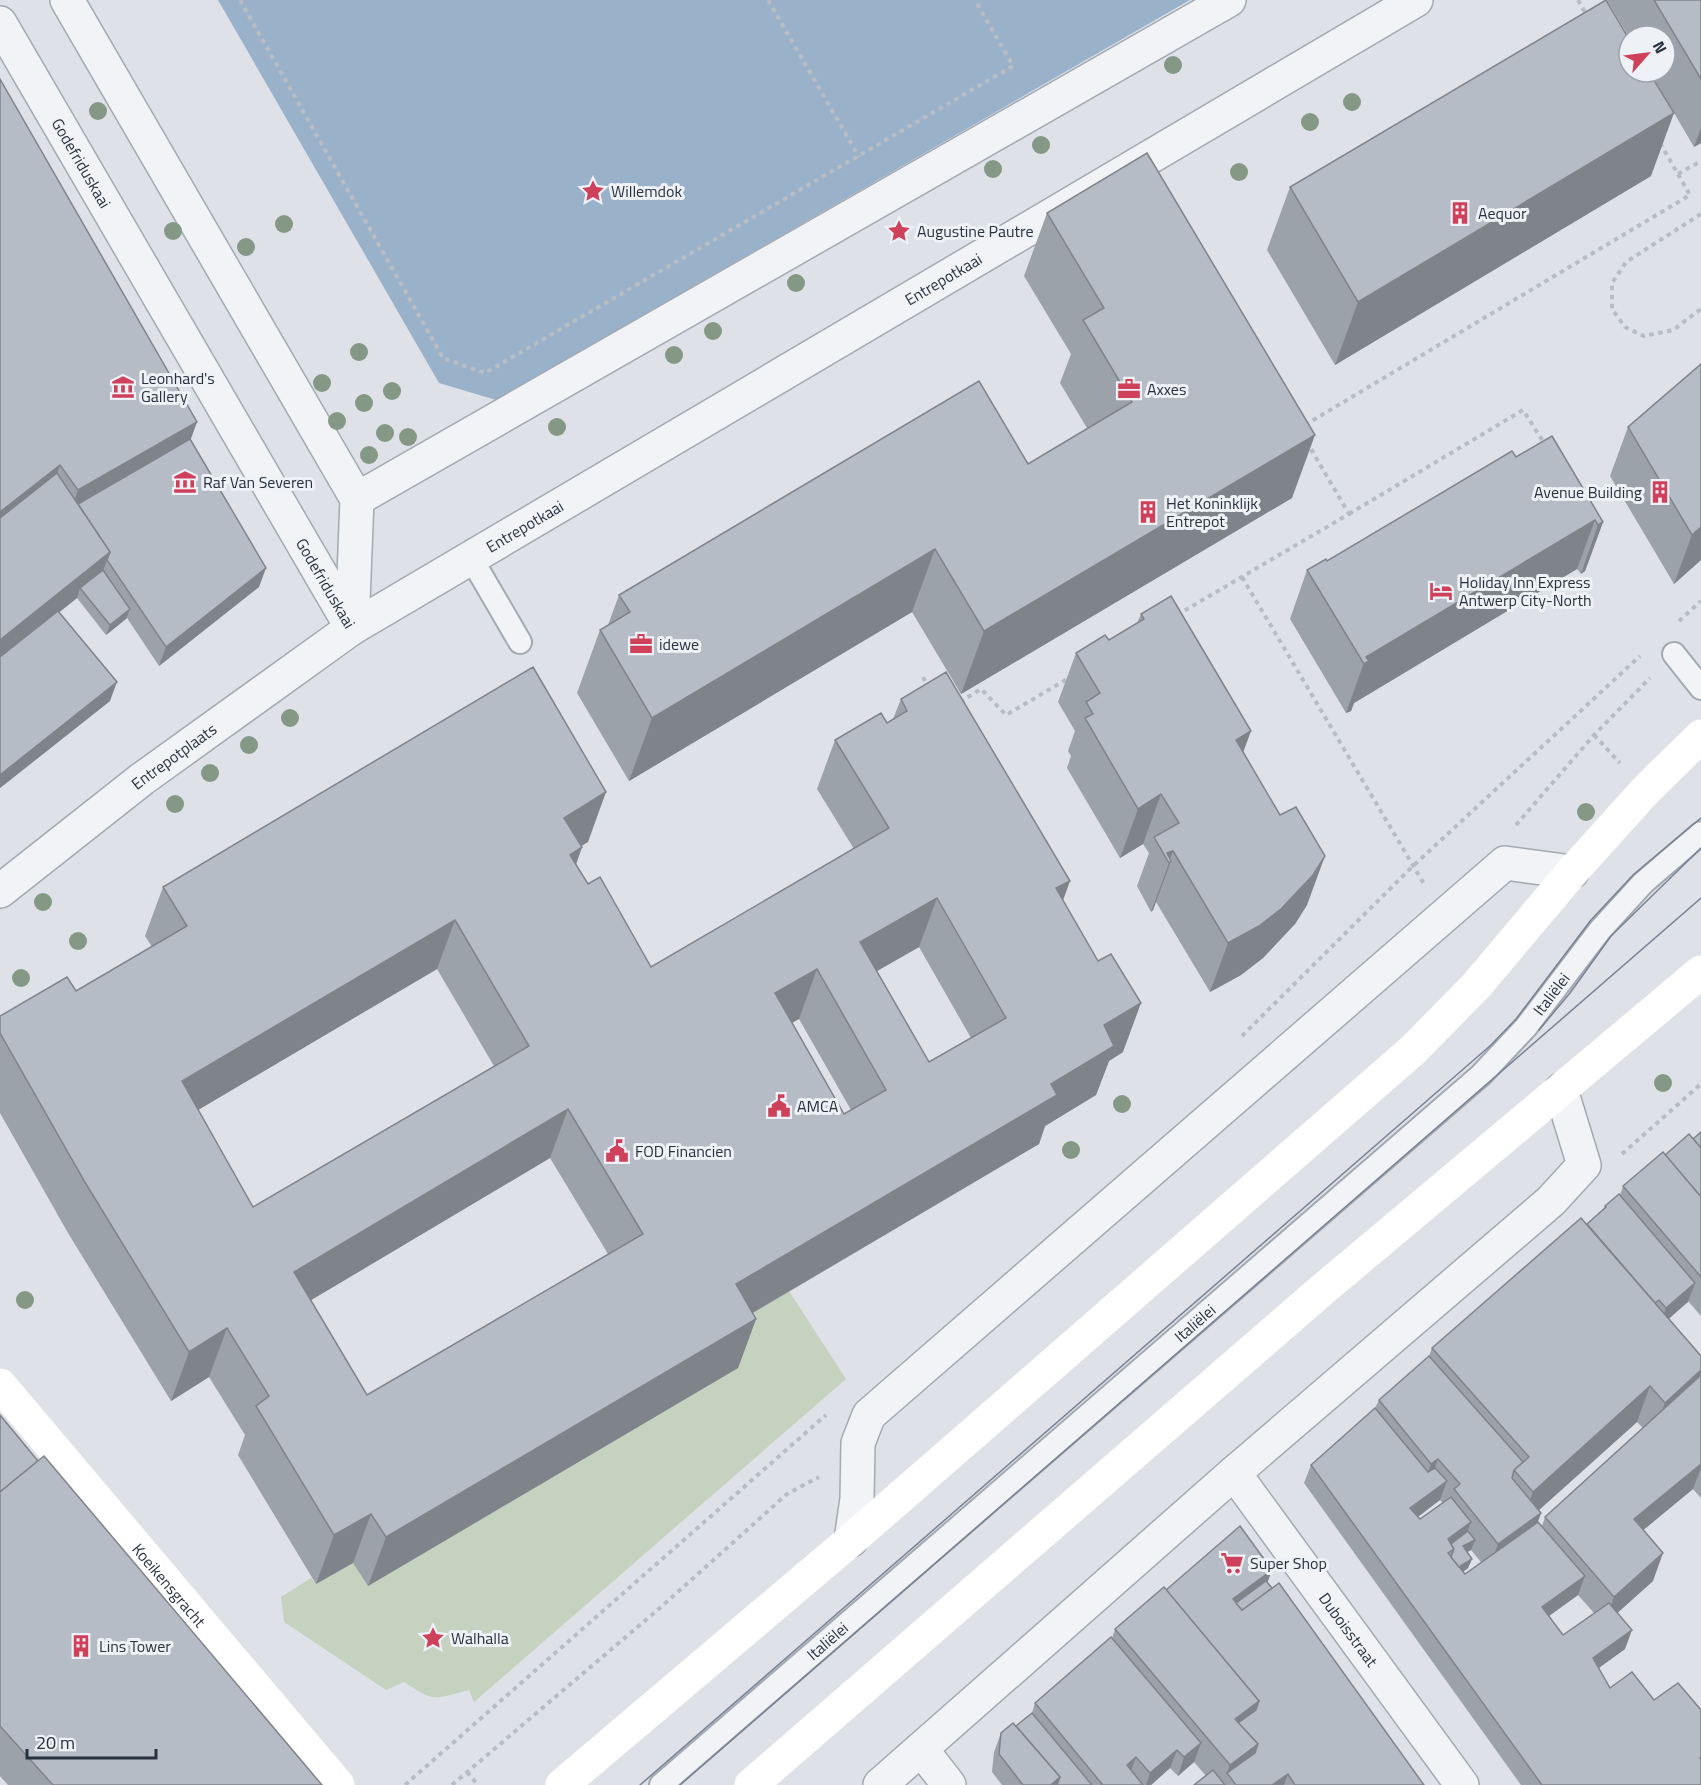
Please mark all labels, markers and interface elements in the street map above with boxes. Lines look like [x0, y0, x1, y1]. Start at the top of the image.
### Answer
north arrow [1617, 24, 1677, 84]
text: N [1647, 36, 1673, 57]
street label: Godefriduskaai [46, 113, 117, 213]
place icon: Willemdok [580, 178, 606, 204]
place label: Willemdok [611, 179, 682, 203]
building icon: Aequor [1447, 200, 1473, 226]
place label: Aequor [1478, 201, 1527, 225]
place icon: Augustine Pautre [886, 218, 912, 244]
place label: Augustine Pautre [917, 219, 1034, 243]
street label: Entrepotkaai [900, 247, 986, 311]
place label: Leonhard's Gallery [141, 366, 215, 408]
museum icon: Leonhard's Gallery [110, 374, 136, 400]
office icon: Axxes [1116, 376, 1142, 402]
place label: Axxes [1147, 377, 1186, 401]
museum icon: Raf Van Severen [172, 469, 198, 495]
place label: Raf Van Severen [203, 470, 313, 494]
building icon: Avenue Building [1647, 479, 1673, 505]
place label: Avenue Building [1534, 480, 1642, 504]
place label: Het Koninklijk Entrepot [1166, 491, 1258, 533]
street label: Entrepotkaai [481, 494, 568, 558]
building icon: Het Koninklijk Entrepot [1135, 499, 1161, 525]
street label: Godefriduskaai [290, 533, 362, 633]
place label: Holiday Inn Express Antwerp City-North [1459, 570, 1592, 612]
hotel icon: Holiday Inn Express Antwerp City-North [1428, 578, 1454, 604]
office icon: idewe [628, 631, 654, 657]
place label: idewe [659, 632, 699, 656]
street label: Entrepotplaats [126, 717, 221, 795]
street label: Italiëlei [1527, 968, 1575, 1020]
public building icon: AMCA [766, 1093, 792, 1119]
place label: AMCA [797, 1094, 839, 1118]
public building icon: FOD Financien [604, 1138, 630, 1164]
place label: FOD Financien [635, 1139, 732, 1163]
street label: Italiëlei [1169, 1298, 1221, 1348]
street label: Koeikensgracht [127, 1538, 212, 1633]
supermarket icon: Super Shop [1219, 1550, 1245, 1576]
place label: Super Shop [1250, 1551, 1327, 1575]
street label: Duboisstraat [1313, 1587, 1384, 1672]
street label: Italiëlei [801, 1616, 853, 1666]
place icon: Walhalla [420, 1625, 446, 1651]
place label: Walhalla [451, 1626, 509, 1650]
building icon: Lins Tower [68, 1633, 94, 1659]
place label: Lins Tower [99, 1634, 171, 1658]
scale bar [27, 1722, 156, 1760]
text: 20 m [36, 1729, 75, 1756]

